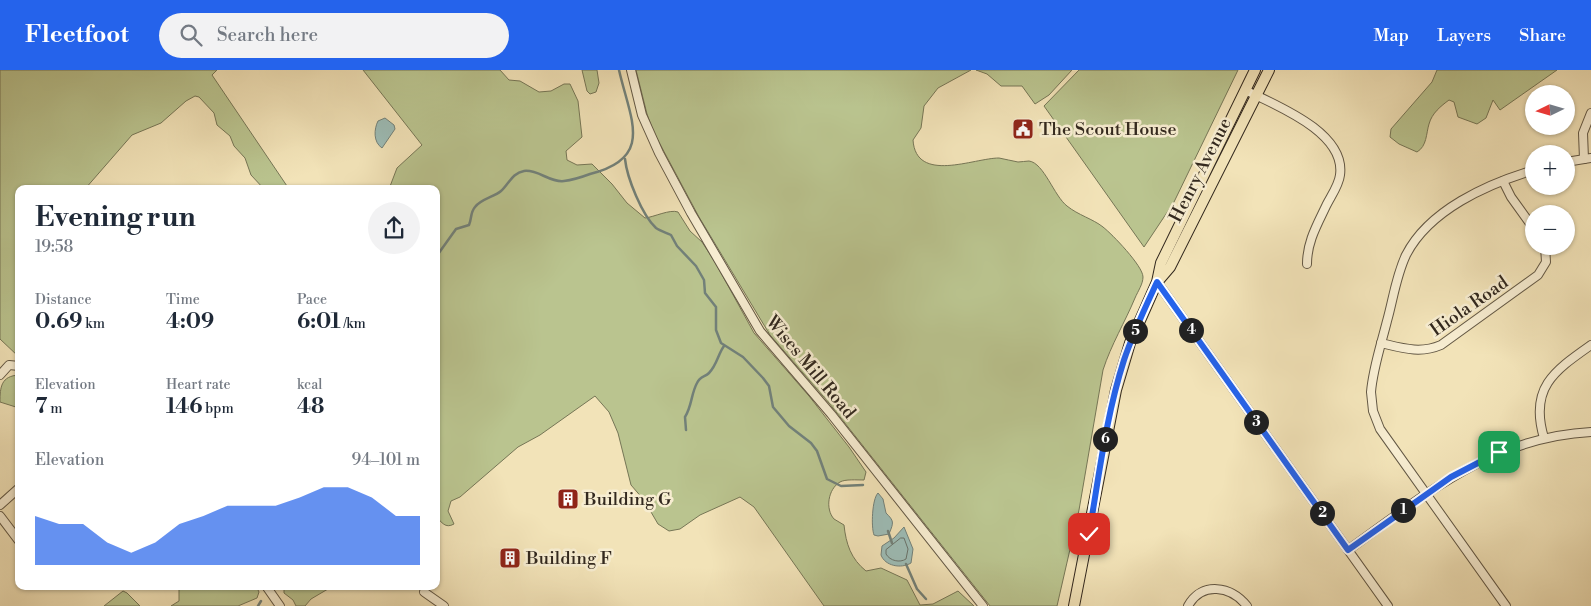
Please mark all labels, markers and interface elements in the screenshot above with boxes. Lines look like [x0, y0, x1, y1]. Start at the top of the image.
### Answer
search box [159, 13, 509, 58]
text: Fleetfoot [25, 20, 129, 50]
icon: search [177, 21, 205, 49]
text: Search here [217, 23, 318, 47]
text: Map [1374, 24, 1409, 47]
text: Layers [1437, 24, 1491, 47]
text: Share [1519, 24, 1566, 47]
north arrow [1525, 85, 1575, 135]
map controls [1525, 85, 1575, 255]
street label: Henry Avenue [1164, 114, 1237, 226]
public building icon: The Scout House [1011, 117, 1035, 141]
place label: The Scout House [1039, 118, 1177, 141]
button: + [1525, 145, 1575, 195]
text: Evening run [35, 200, 196, 235]
button: share [368, 202, 420, 254]
button: − [1525, 205, 1575, 255]
text: 19:58 [35, 237, 73, 257]
street label: Hiola Road [1426, 271, 1514, 342]
text: Distance [35, 291, 92, 309]
text: Time [166, 291, 200, 309]
text: Pace [297, 291, 327, 309]
text: 0.69 [35, 309, 82, 335]
text: 4:09 [166, 309, 214, 335]
text: 6:01 [297, 309, 341, 335]
street label: Wises Mill Road [760, 310, 861, 424]
text: km [82, 315, 105, 333]
text: /km [341, 315, 366, 333]
pin: 5 [1122, 318, 1148, 344]
pin: 4 [1178, 318, 1204, 342]
text: 4 [1187, 321, 1196, 339]
text: 5 [1131, 322, 1140, 340]
text: Elevation [35, 376, 96, 394]
text: Heart rate [166, 376, 231, 394]
text: kcal [297, 376, 322, 394]
text: 7 [35, 394, 47, 420]
text: 146 [166, 394, 202, 420]
text: 48 [297, 394, 324, 420]
text: m [47, 400, 63, 418]
text: bpm [202, 400, 234, 418]
pin: 3 [1244, 410, 1268, 434]
text: 3 [1252, 413, 1261, 431]
pin: 6 [1092, 426, 1118, 452]
text: 6 [1101, 430, 1110, 448]
pin [1478, 431, 1520, 473]
icon: arrive [1485, 438, 1513, 466]
text: Elevation [35, 450, 104, 470]
text: 94–101 m [352, 450, 420, 470]
building icon: Building G [556, 487, 580, 511]
place label: Building G [583, 488, 672, 511]
pin: 1 [1390, 498, 1416, 522]
pin: 2 [1310, 500, 1334, 526]
text: 1 [1400, 501, 1407, 519]
text: 2 [1318, 504, 1327, 522]
pin [1068, 513, 1110, 555]
icon: check [1075, 520, 1103, 548]
building icon: Building F [498, 546, 522, 570]
place label: Building F [525, 547, 612, 570]

